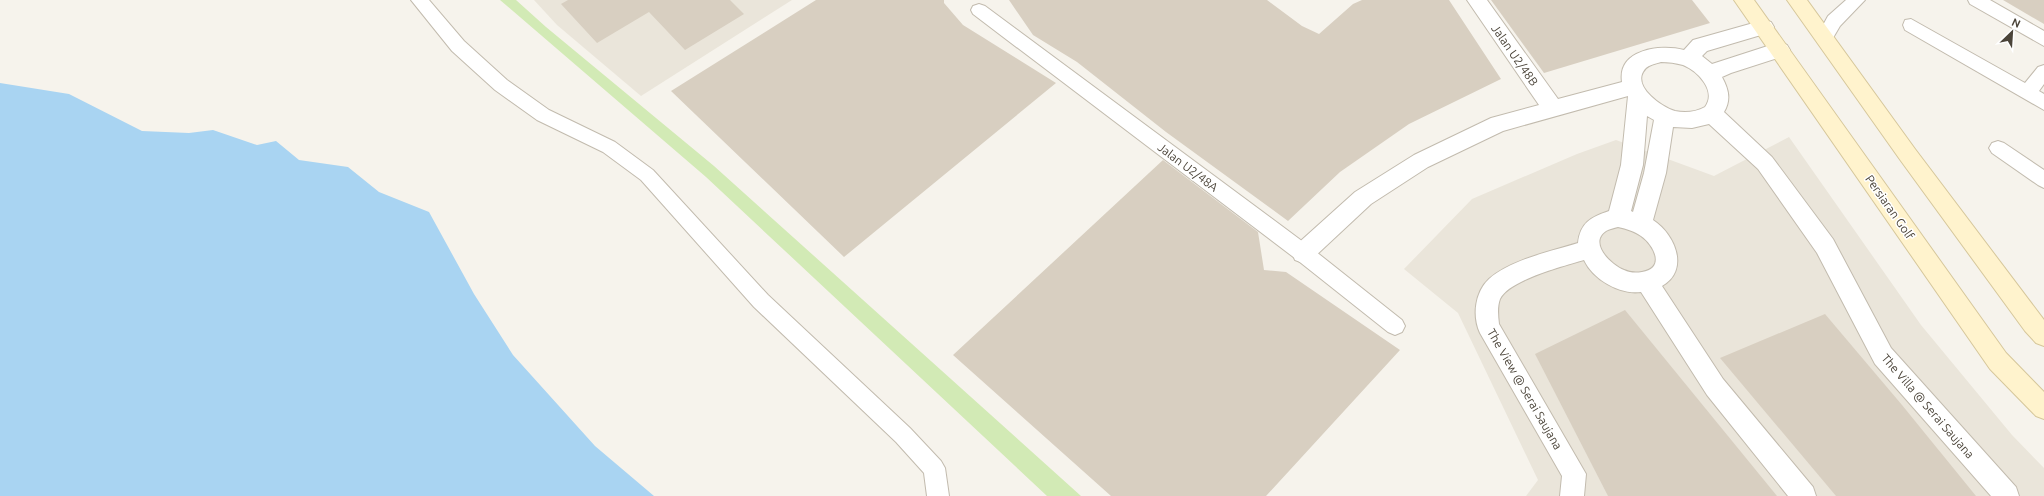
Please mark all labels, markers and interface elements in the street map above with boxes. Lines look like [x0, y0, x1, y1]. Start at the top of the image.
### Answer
north arrow [1992, 12, 2032, 52]
text: N [2010, 16, 2022, 30]
street label: Jalan U2/48B [1489, 22, 1541, 88]
street label: Jalan U2/48A [1155, 140, 1221, 194]
street label: Persiaran Golf [1863, 172, 1917, 242]
street label: The View @ Serai Saujana [1485, 326, 1565, 452]
street label: The Villa @ Serai Saujana [1879, 351, 1977, 461]

